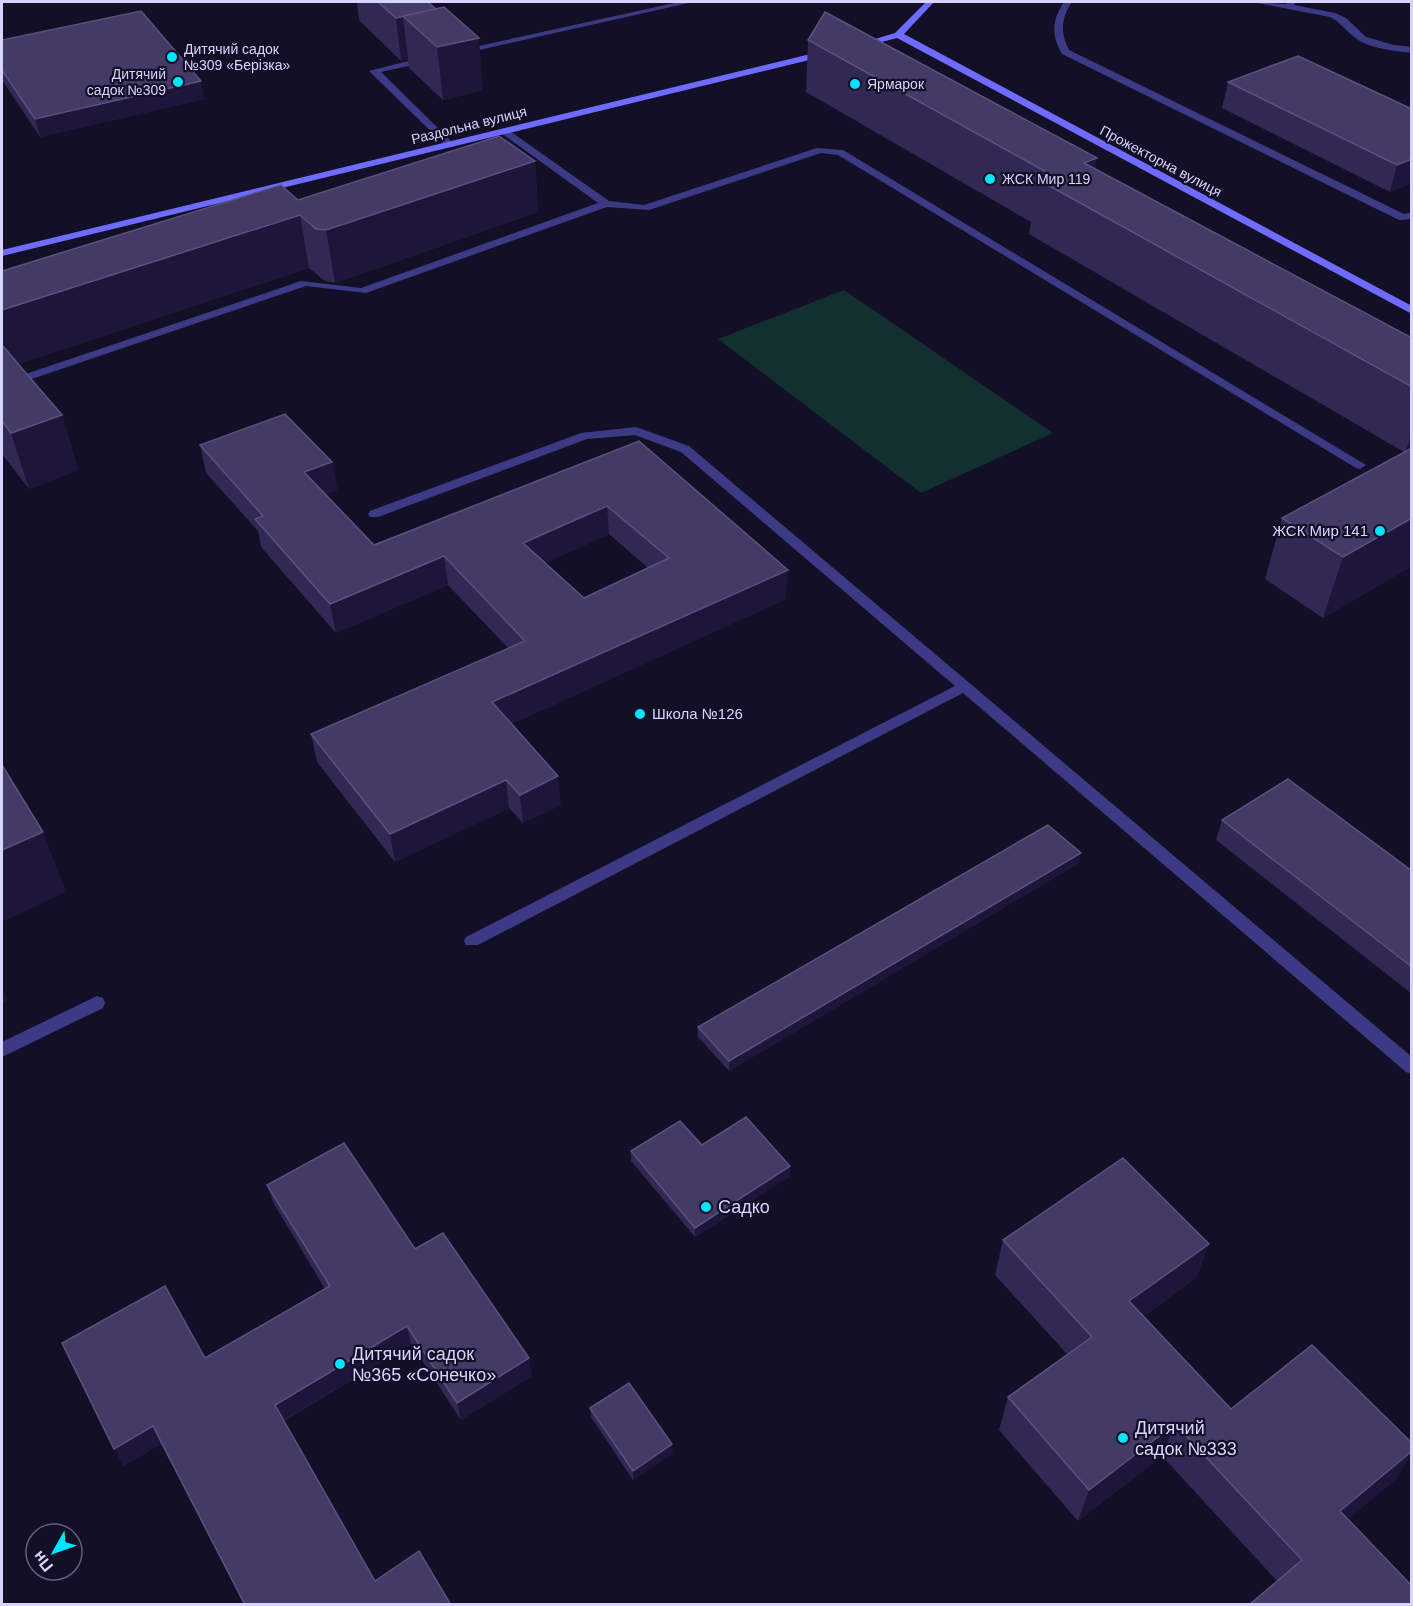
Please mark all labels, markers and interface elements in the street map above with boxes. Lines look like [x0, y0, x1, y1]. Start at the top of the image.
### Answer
place label: Дитячий садок №309 «Берізка» [184, 41, 291, 73]
marker: Дитячий садок №309 «Берізка» [165, 50, 179, 64]
place label: Дитячий садок №309 [87, 66, 166, 98]
marker: Дитячий садок №309 [171, 75, 185, 89]
place label: Ярмарок [867, 76, 925, 92]
marker: Ярмарок [848, 77, 862, 91]
street label: Раздольна вулиця [410, 103, 528, 147]
street label: Прожекторна вулиця [1097, 122, 1225, 200]
place label: ЖСК Мир 119 [1002, 171, 1091, 187]
marker: ЖСК Мир 119 [983, 172, 997, 186]
place label: ЖСК Мир 141 [1272, 522, 1368, 539]
marker: ЖСК Мир 141 [1373, 524, 1387, 538]
place label: Школа №126 [652, 705, 743, 722]
marker: Школа №126 [633, 707, 647, 721]
place label: Садко [718, 1197, 770, 1217]
marker: Садко [699, 1200, 713, 1214]
place label: Дитячий садок №365 «Сонечко» [352, 1344, 496, 1385]
marker: Дитячий садок №365 «Сонечко» [333, 1357, 347, 1371]
place label: Дитячий садок №333 [1135, 1418, 1237, 1459]
marker: Дитячий садок №333 [1116, 1431, 1130, 1445]
north arrow [24, 1522, 84, 1582]
text: Пн [30, 1548, 56, 1575]

